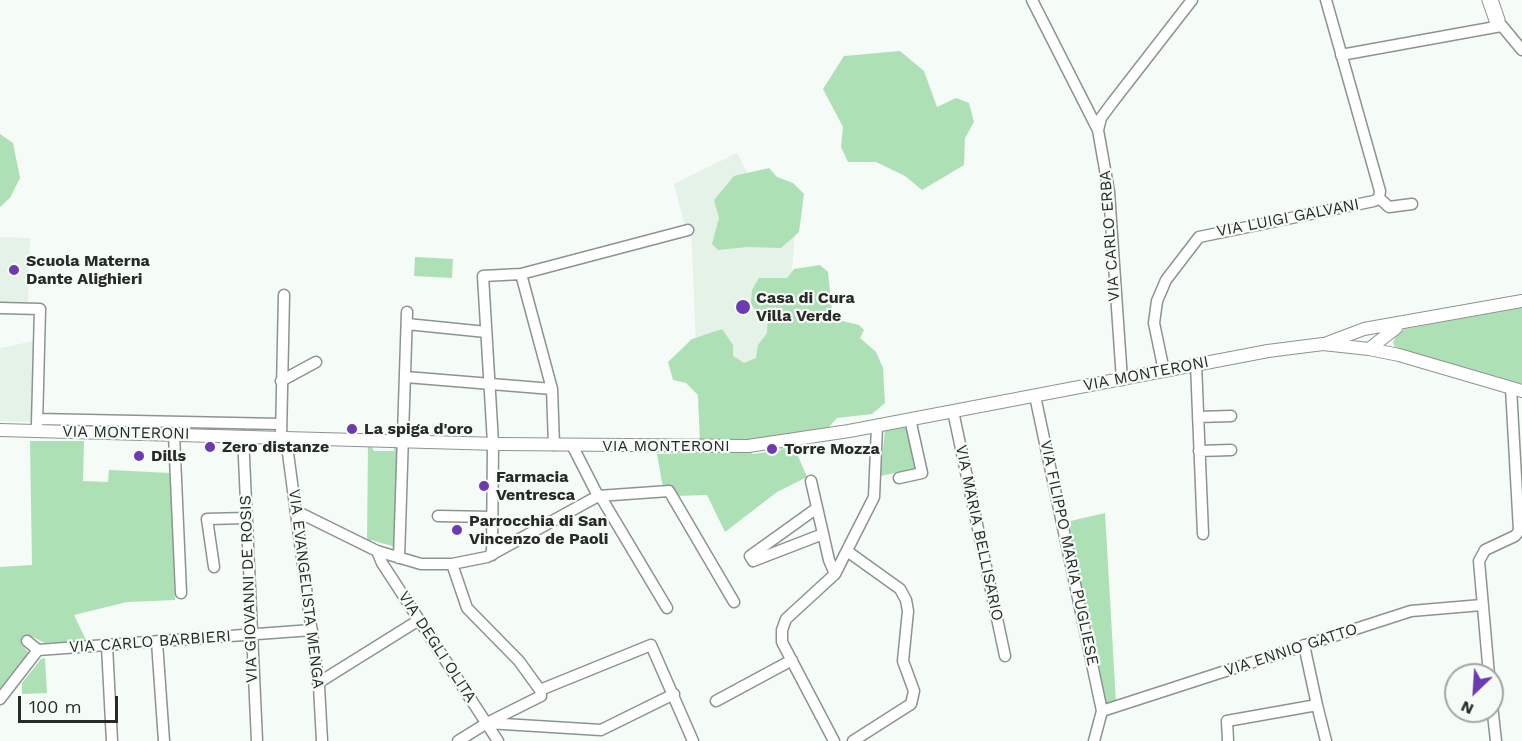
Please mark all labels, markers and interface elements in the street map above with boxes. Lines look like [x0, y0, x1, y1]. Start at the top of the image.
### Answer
street label: VIA CARLO ERBA [1096, 170, 1124, 302]
street label: VIA LUIGI GALVANI [1215, 195, 1361, 241]
place label: Scuola Materna Dante Alighieri [26, 251, 150, 289]
marker: Scuola Materna Dante Alighieri [7, 263, 21, 277]
place label: Casa di Cura Villa Verde [756, 288, 855, 326]
marker: Casa di Cura Villa Verde [734, 298, 752, 316]
street label: VIA MONTERONI [1082, 352, 1210, 396]
place label: La spiga d'oro [364, 419, 473, 439]
street label: VIA MONTERONI [62, 422, 190, 444]
marker: La spiga d'oro [345, 422, 359, 436]
street label: VIA MONTERONI [602, 436, 730, 456]
place label: Zero distanze [222, 437, 329, 457]
street label: VIA FILIPPO MARIA PUGLIESE [1036, 438, 1102, 668]
place label: Torre Mozza [784, 439, 880, 459]
marker: Zero distanze [203, 440, 217, 454]
marker: Torre Mozza [765, 442, 779, 456]
street label: VIA MARIA BELLISARIO [951, 443, 1007, 623]
place label: Dills [151, 446, 186, 466]
marker: Dills [132, 449, 146, 463]
place label: Farmacia Ventresca [496, 467, 575, 505]
marker: Farmacia Ventresca [477, 479, 491, 493]
street label: VIA EVANGELISTA MENGA [284, 488, 328, 690]
street label: VIA GIOVANNI DE ROSIS [236, 495, 262, 683]
place label: Parrocchia di San Vincenzo de Paoli [469, 511, 608, 549]
marker: Parrocchia di San Vincenzo de Paoli [450, 523, 464, 537]
street label: VIA DEGLI OLITA [394, 588, 480, 706]
street label: VIA ENNIO GATTO [1222, 619, 1360, 681]
street label: VIA CARLO BARBIERI [68, 627, 232, 657]
north arrow [1444, 663, 1504, 723]
scale bar [21, 684, 122, 722]
text: 100 m [29, 696, 82, 717]
text: N [1458, 697, 1476, 719]

